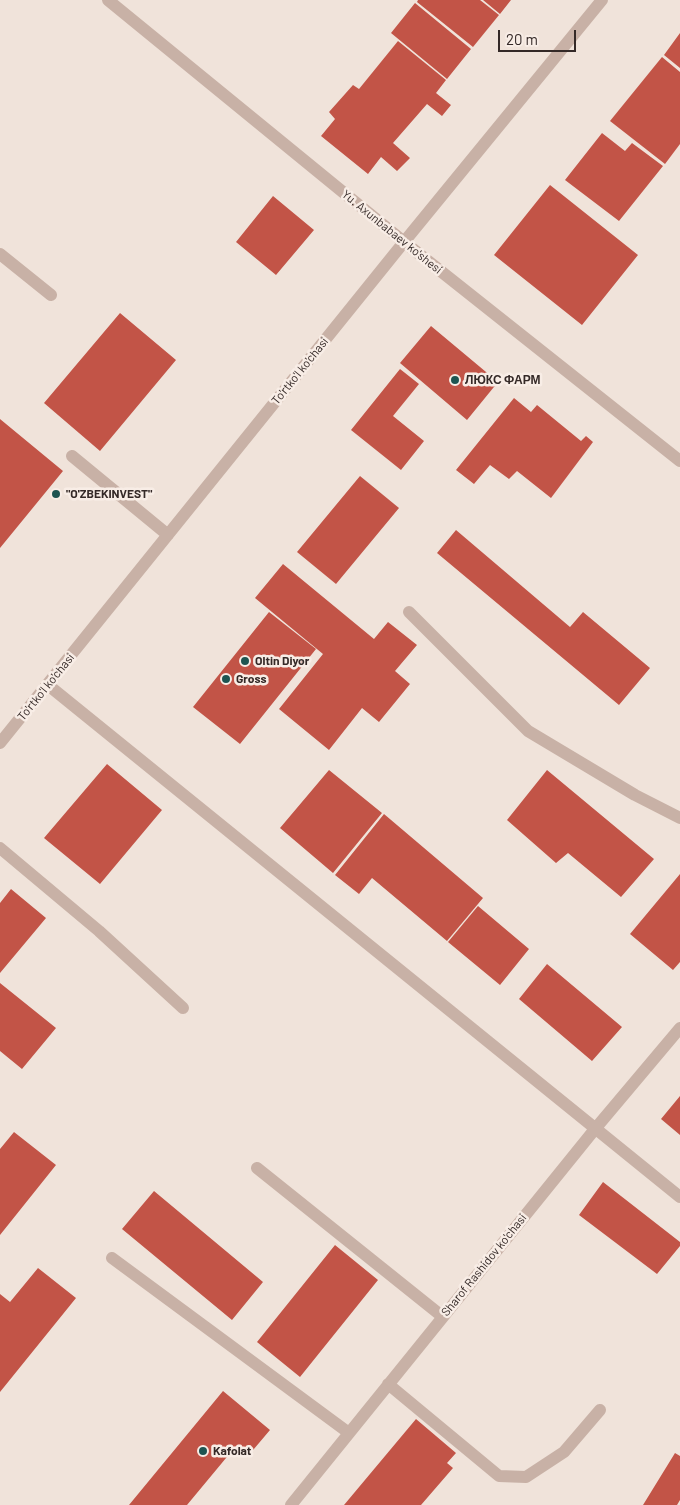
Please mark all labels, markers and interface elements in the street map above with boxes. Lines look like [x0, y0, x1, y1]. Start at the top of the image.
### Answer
scale bar [500, 20, 578, 52]
text: 20 m [506, 30, 538, 48]
street label: Yu. Axunbabaev ko'shesi [339, 187, 445, 277]
street label: To'rtko'l ko'chasi [268, 334, 332, 408]
place label: ЛЮКС ФАРМ [465, 373, 540, 387]
marker: ЛЮКС ФАРМ [449, 374, 461, 386]
place label: "O'ZBEKINVEST" [66, 487, 152, 501]
marker: "O'ZBEKINVEST" [50, 488, 62, 500]
street label: To'rtko'l ko'chasi [14, 650, 78, 724]
place label: Oltin Diyor [255, 654, 309, 668]
marker: Oltin Diyor [239, 655, 251, 667]
place label: Gross [236, 672, 266, 686]
marker: Gross [220, 673, 232, 685]
street label: Sharof Rashidov ko'chasi [438, 1211, 530, 1319]
place label: Kafolat [213, 1444, 251, 1458]
marker: Kafolat [197, 1445, 209, 1457]

